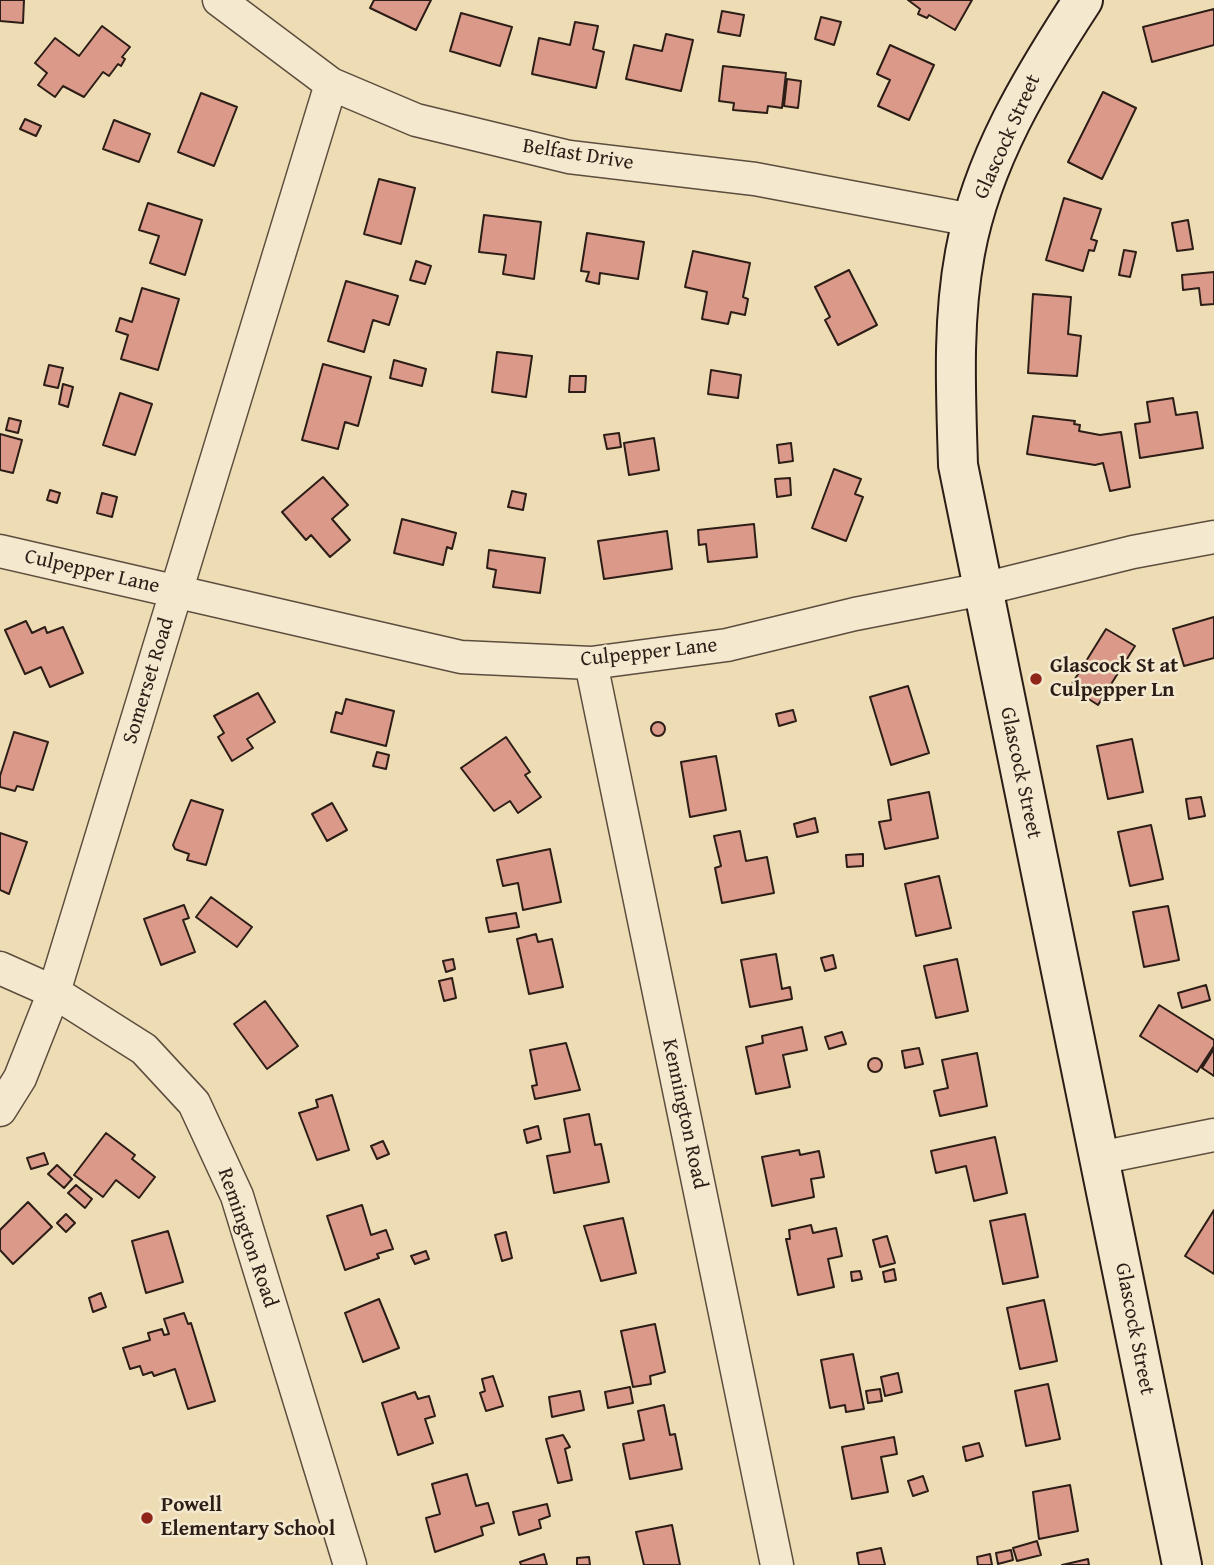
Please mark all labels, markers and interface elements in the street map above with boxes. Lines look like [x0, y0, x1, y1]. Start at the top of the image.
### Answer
street label: Glascock Street [969, 71, 1047, 203]
street label: Belfast Drive [521, 134, 635, 176]
street label: Culpepper Lane [22, 544, 162, 600]
street label: Somerset Road [118, 615, 180, 747]
street label: Culpepper Lane [579, 633, 719, 673]
place label: Glascock St at Culpepper Ln [1050, 654, 1178, 704]
marker: Glascock St at Culpepper Ln [1028, 671, 1044, 687]
street label: Glascock Street [994, 705, 1046, 841]
street label: Kennington Road [656, 1037, 712, 1191]
street label: Remington Road [211, 1165, 283, 1311]
street label: Glascock Street [1109, 1261, 1159, 1397]
place label: Powell Elementary School [161, 1493, 335, 1543]
marker: Powell Elementary School [139, 1510, 155, 1526]

